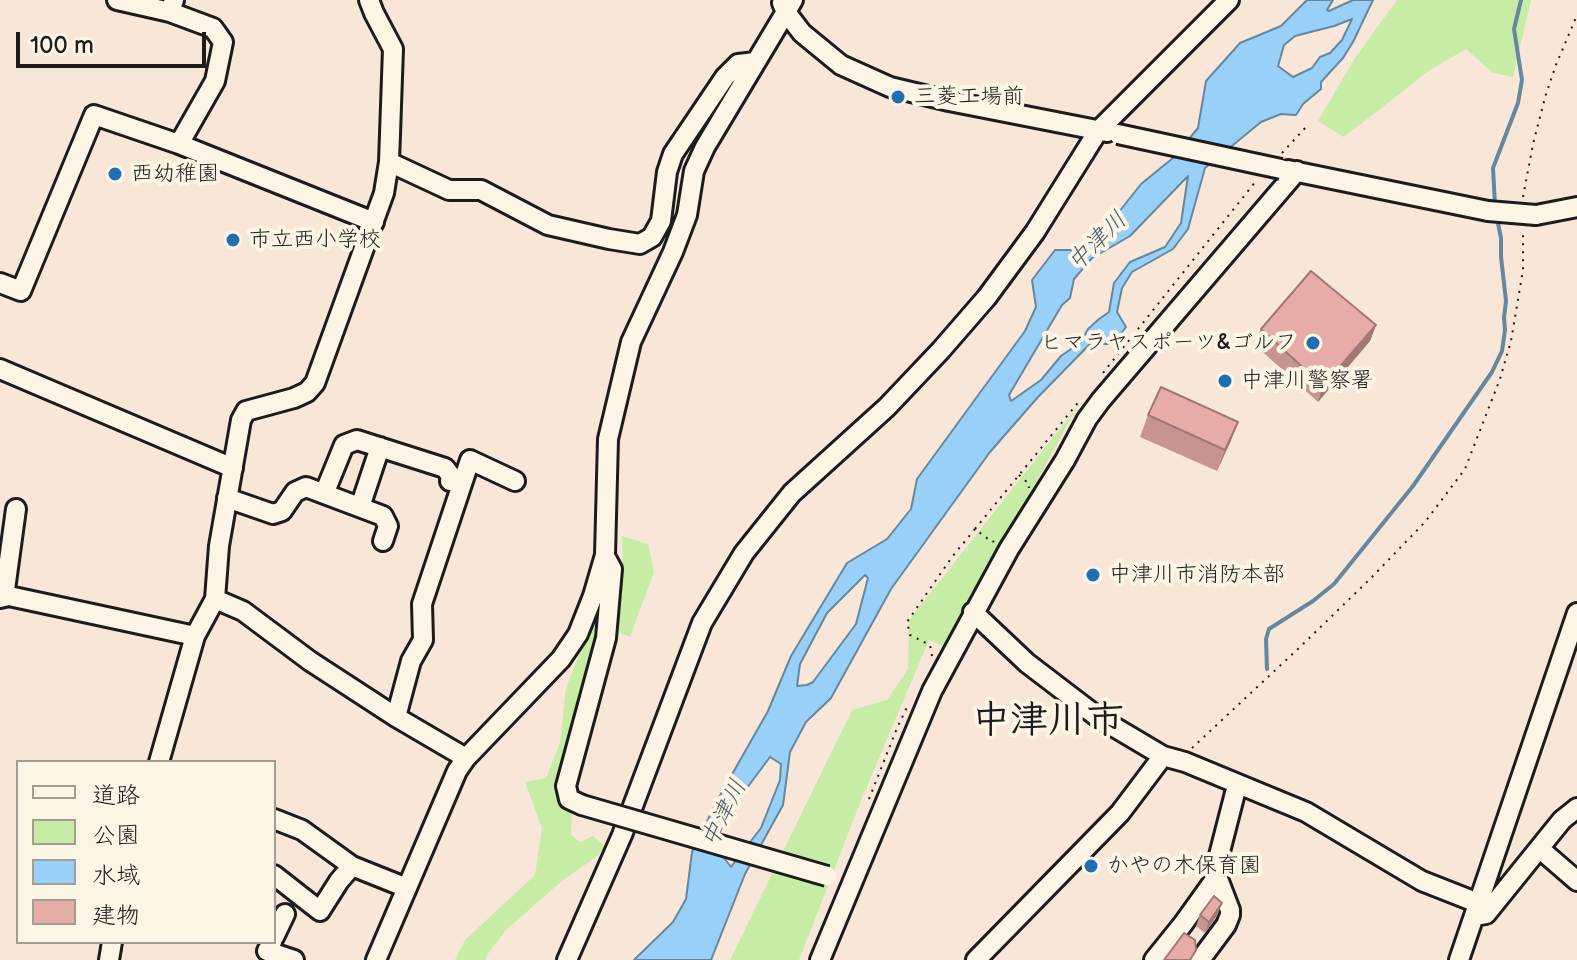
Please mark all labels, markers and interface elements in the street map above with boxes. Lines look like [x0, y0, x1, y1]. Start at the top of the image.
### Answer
scale bar [20, 16, 210, 66]
text: 100 m [30, 31, 94, 60]
place label: 三菱工場前 [914, 84, 1024, 110]
marker: 三菱工場前 [889, 88, 907, 106]
place label: 西幼稚園 [131, 161, 219, 187]
marker: 西幼稚園 [106, 165, 124, 183]
water label: 中津川 [1062, 206, 1134, 278]
place label: 市立西小学校 [249, 227, 381, 253]
marker: 市立西小学校 [224, 231, 242, 249]
place label: ヒマラヤスポーツ&ゴルフ [1040, 330, 1297, 356]
marker: ヒマラヤスポーツ&ゴルフ [1304, 334, 1322, 352]
place label: 中津川警察署 [1241, 368, 1373, 394]
marker: 中津川警察署 [1216, 372, 1234, 390]
place label: 中津川市消防本部 [1109, 562, 1285, 588]
marker: 中津川市消防本部 [1084, 566, 1102, 584]
district label: 中津川市 [972, 699, 1124, 745]
legend [16, 760, 276, 944]
water label: 中津川 [696, 775, 754, 853]
text: 道路 [92, 781, 140, 810]
text: 公園 [92, 821, 140, 850]
place label: かやの木保育園 [1107, 853, 1261, 879]
marker: かやの木保育園 [1082, 857, 1100, 875]
text: 水域 [92, 861, 140, 890]
text: 建物 [92, 901, 140, 930]

